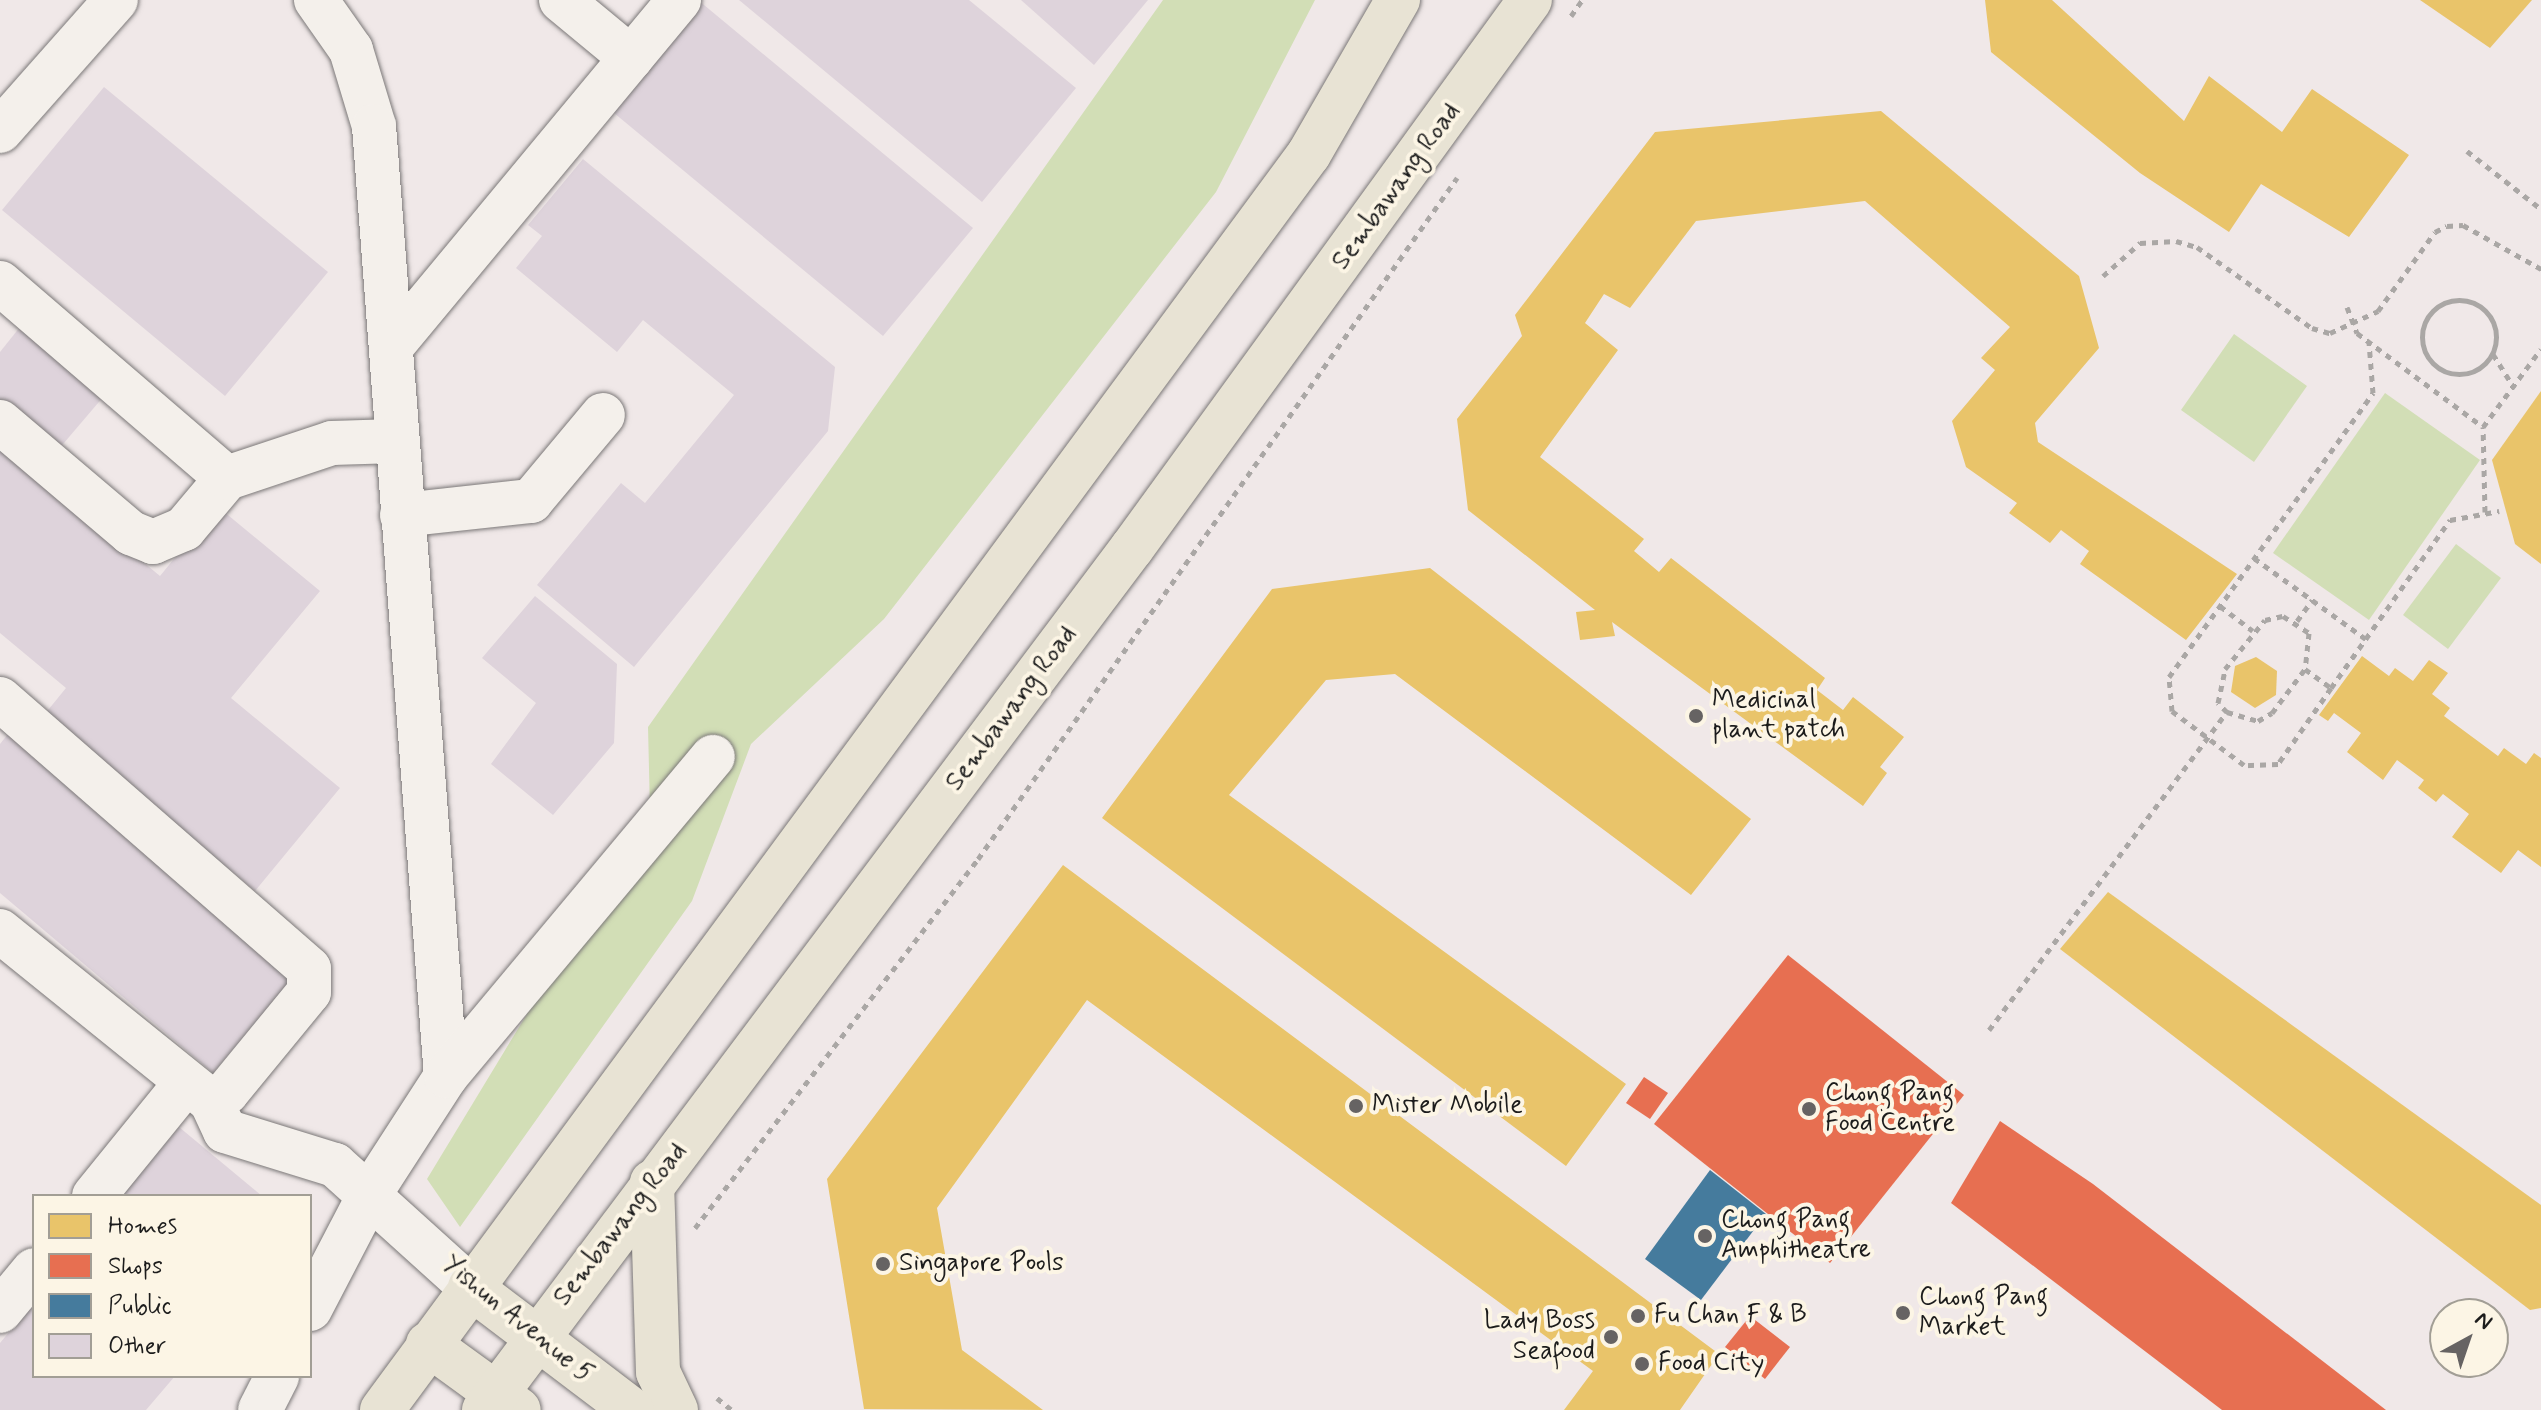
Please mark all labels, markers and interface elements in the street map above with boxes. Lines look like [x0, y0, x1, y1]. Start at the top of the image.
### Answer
street label: Sembawang Road [1326, 98, 1468, 276]
street label: Sembawang Road [940, 620, 1084, 798]
place label: Medicinal plant patch [1712, 685, 1842, 746]
marker: Medicinal plant patch [1687, 707, 1705, 725]
place label: Chong Pang Food Centre [1825, 1078, 1961, 1140]
place label: Mister Mobile [1372, 1090, 1522, 1122]
marker: Mister Mobile [1347, 1097, 1365, 1115]
marker: Chong Pang Food Centre [1800, 1100, 1818, 1118]
street label: Sembawang Road [548, 1137, 694, 1313]
legend [32, 1194, 312, 1378]
place label: Chong Pang Amphitheatre [1721, 1205, 1871, 1266]
text: Homes [108, 1211, 177, 1242]
marker: Chong Pang Amphitheatre [1696, 1227, 1714, 1245]
place label: Singapore Pools [899, 1248, 1059, 1280]
text: Shops [108, 1251, 163, 1282]
street label: Yishun Avenue 5 [437, 1251, 597, 1389]
marker: Singapore Pools [874, 1255, 892, 1273]
place label: Chong Pang Market [1919, 1282, 2048, 1344]
text: Public [108, 1291, 172, 1322]
north arrow [2429, 1298, 2509, 1378]
place label: Fu Chan F & B [1654, 1300, 1819, 1332]
marker: Chong Pang Market [1894, 1304, 1912, 1322]
place label: Lady Boss Seafood [1484, 1306, 1595, 1368]
text: N [2469, 1306, 2498, 1337]
marker: Fu Chan F & B [1629, 1307, 1647, 1325]
marker: Lady Boss Seafood [1602, 1328, 1620, 1346]
text: Other [108, 1331, 166, 1362]
place label: Food City [1658, 1348, 1759, 1380]
marker: Food City [1633, 1355, 1651, 1373]

